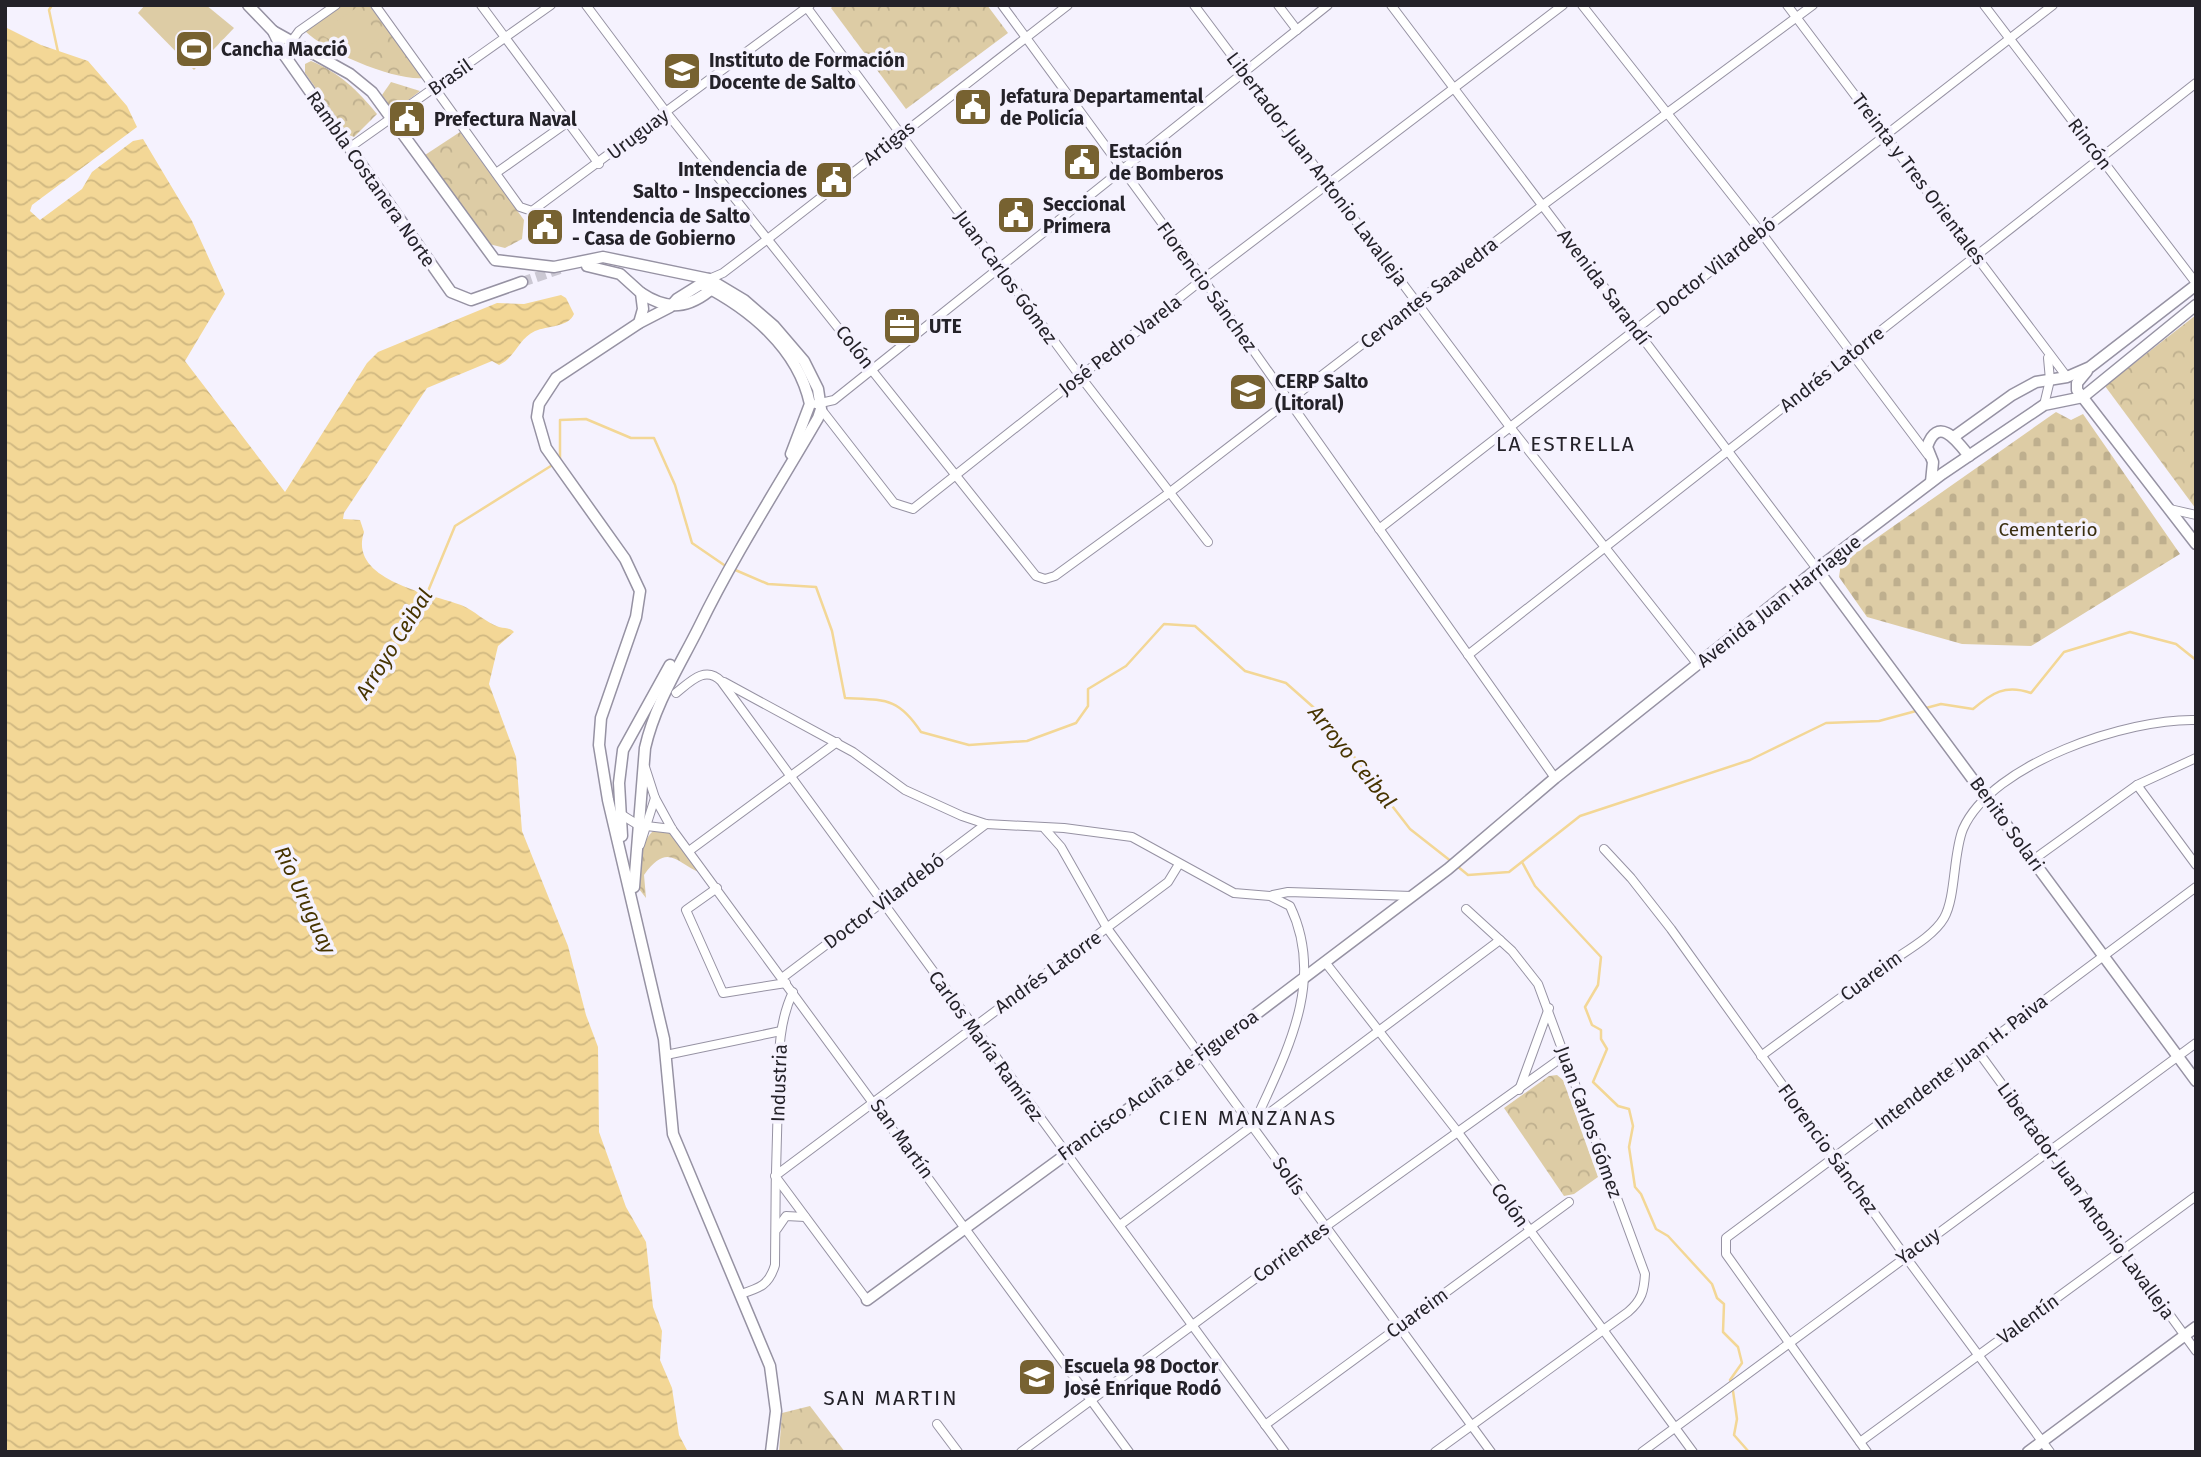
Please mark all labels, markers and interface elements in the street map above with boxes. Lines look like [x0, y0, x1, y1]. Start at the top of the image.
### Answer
sports icon: Cancha Macció [173, 28, 215, 70]
place label: Cancha Macció [221, 38, 348, 61]
street label: Libertador Juan Antonio Lavalleja [1221, 48, 1413, 290]
place label: Instituto de Formación Docente de Salto [709, 49, 905, 94]
school or university icon: Instituto de Formación Docente de Salto [661, 50, 703, 92]
street label: Brasil [424, 54, 477, 100]
place label: Jefatura Departamental de Policía [999, 85, 1204, 130]
public building icon: Jefatura Departamental de Policía [952, 86, 994, 128]
street label: Rambla Costanera Norte [302, 87, 440, 271]
street label: Treinta y Tres Orientales [1847, 89, 1991, 269]
public building icon: Prefectura Naval [386, 98, 428, 140]
street label: Uruguay [603, 103, 674, 165]
place label: Prefectura Naval [434, 108, 577, 131]
street label: Rincón [2063, 114, 2117, 174]
street label: Artigas [859, 116, 919, 170]
place label: Estación de Bomberos [1109, 140, 1223, 185]
public building icon: Estación de Bomberos [1061, 141, 1103, 183]
place label: Intendencia de Salto - Inspecciones [633, 158, 807, 203]
public building icon: Intendencia de Salto - Inspecciones [813, 159, 855, 201]
place label: Seccional Primera [1043, 193, 1126, 238]
public building icon: Seccional Primera [995, 194, 1037, 236]
place label: Intendencia de Salto - Casa de Gobierno [572, 205, 750, 250]
public building icon: Intendencia de Salto - Casa de Gobierno [524, 206, 566, 248]
street label: Juan Carlos Gómez [950, 206, 1062, 348]
street label: Doctor Vilardebó [1652, 212, 1780, 320]
street label: Florencio Sánchez [1152, 217, 1262, 357]
street label: Avenida Sarandí [1553, 224, 1655, 350]
street label: Cervantes Saavedra [1356, 232, 1502, 354]
street label: José Pedro Varela [1054, 290, 1186, 400]
office icon: UTE [881, 305, 923, 347]
place label: UTE [929, 315, 962, 338]
street label: Colón [831, 321, 879, 373]
street label: Andrés Latorre [1775, 321, 1889, 417]
place label: CERP Salto (Litoral) [1275, 370, 1368, 415]
school or university icon: CERP Salto (Litoral) [1227, 371, 1269, 413]
district label: LA ESTRELLA [1496, 431, 1636, 457]
park label: Cementerio [1998, 518, 2098, 541]
street label: Avenida Juan Harriague [1692, 530, 1866, 672]
water label: Arroyo Ceibal [349, 584, 438, 705]
water label: Arroyo Ceibal [1302, 699, 1401, 814]
street label: Benito Solari [1965, 772, 2049, 876]
water label: Río Uruguay [269, 842, 342, 959]
street label: Doctor Vilardebó [819, 848, 949, 954]
street label: Andrés Latorre [990, 926, 1106, 1018]
street label: Cuareim [1836, 946, 1906, 1006]
street label: Carlos María Ramírez [924, 966, 1048, 1126]
street label: Intendente Juan H. Paiva [1870, 989, 2052, 1135]
street label: Francisco Acuña de Figueroa [1053, 1005, 1263, 1165]
street label: Juan Carlos Gómez [1551, 1043, 1627, 1201]
street label: Industria [766, 1044, 792, 1122]
street label: Libertador Juan Antonio Lavalleja [1992, 1078, 2180, 1324]
street label: Florencio Sánchez [1773, 1079, 1883, 1219]
street label: San Martín [865, 1095, 939, 1183]
district label: CIEN MANZANAS [1159, 1105, 1337, 1131]
street label: Solís [1268, 1153, 1310, 1200]
street label: Colón [1486, 1178, 1534, 1232]
street label: Corrientes [1248, 1217, 1334, 1287]
street label: Yacuy [1892, 1222, 1945, 1270]
street label: Cuareim [1382, 1283, 1452, 1343]
street label: Valentín [1993, 1289, 2063, 1349]
place label: Escuela 98 Doctor José Enrique Rodó [1063, 1355, 1221, 1400]
school or university icon: Escuela 98 Doctor José Enrique Rodó [1016, 1356, 1058, 1398]
district label: SAN MARTIN [823, 1385, 959, 1411]

